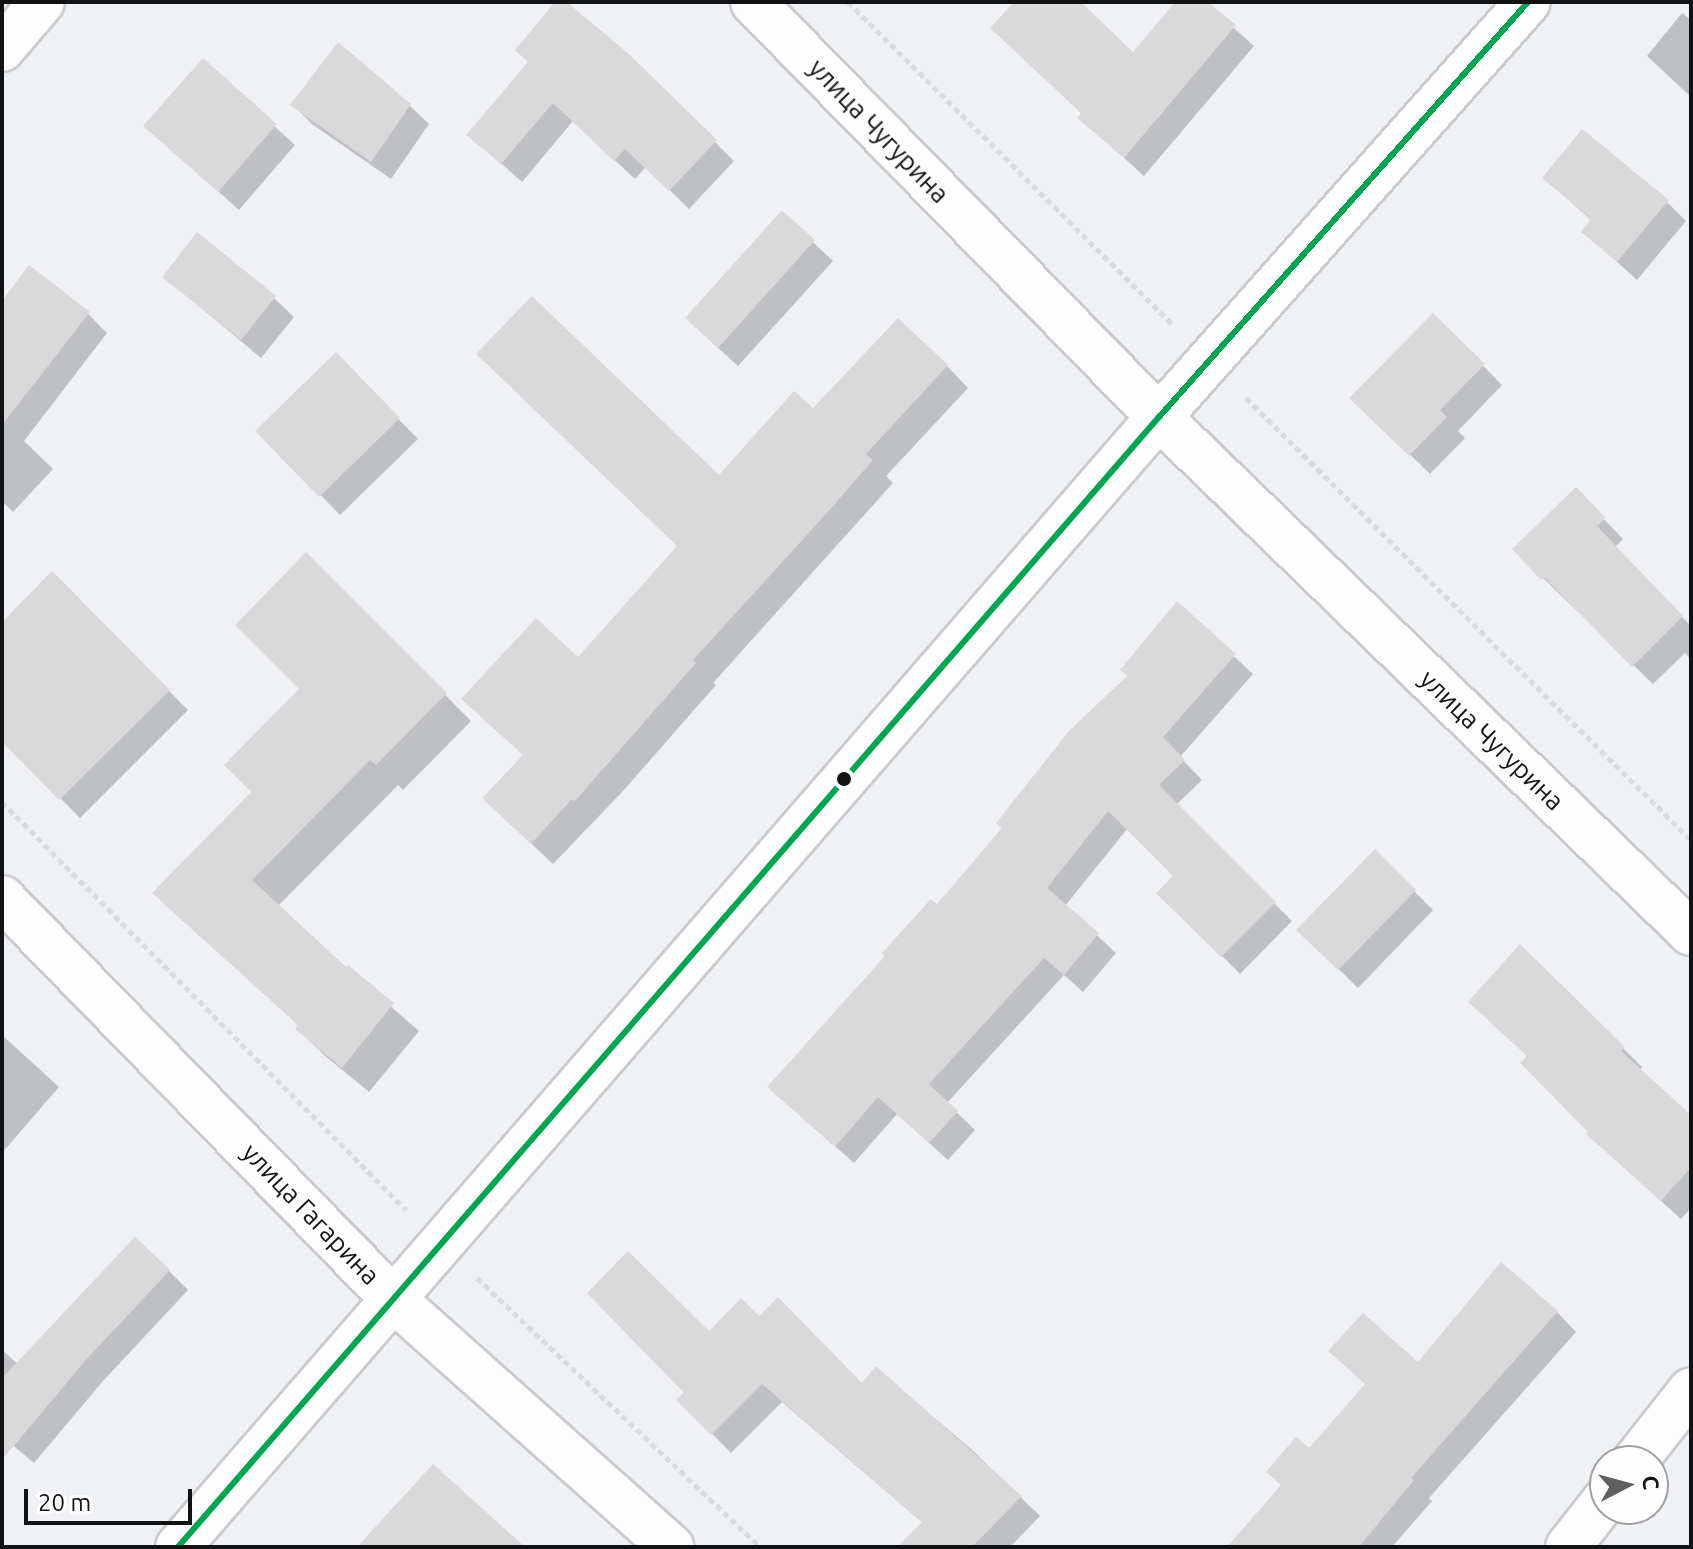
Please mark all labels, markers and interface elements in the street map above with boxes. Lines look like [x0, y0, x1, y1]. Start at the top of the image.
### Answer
street label: улица Чугурина [802, 52, 956, 210]
street label: улица Чугурина [1413, 663, 1571, 817]
unlabelled marker [836, 771, 852, 787]
street label: улица Гагарина [236, 1137, 386, 1291]
north arrow [1589, 1445, 1669, 1525]
scale bar [28, 1473, 196, 1523]
text: С [1638, 1474, 1665, 1491]
text: 20 m [38, 1489, 91, 1516]

